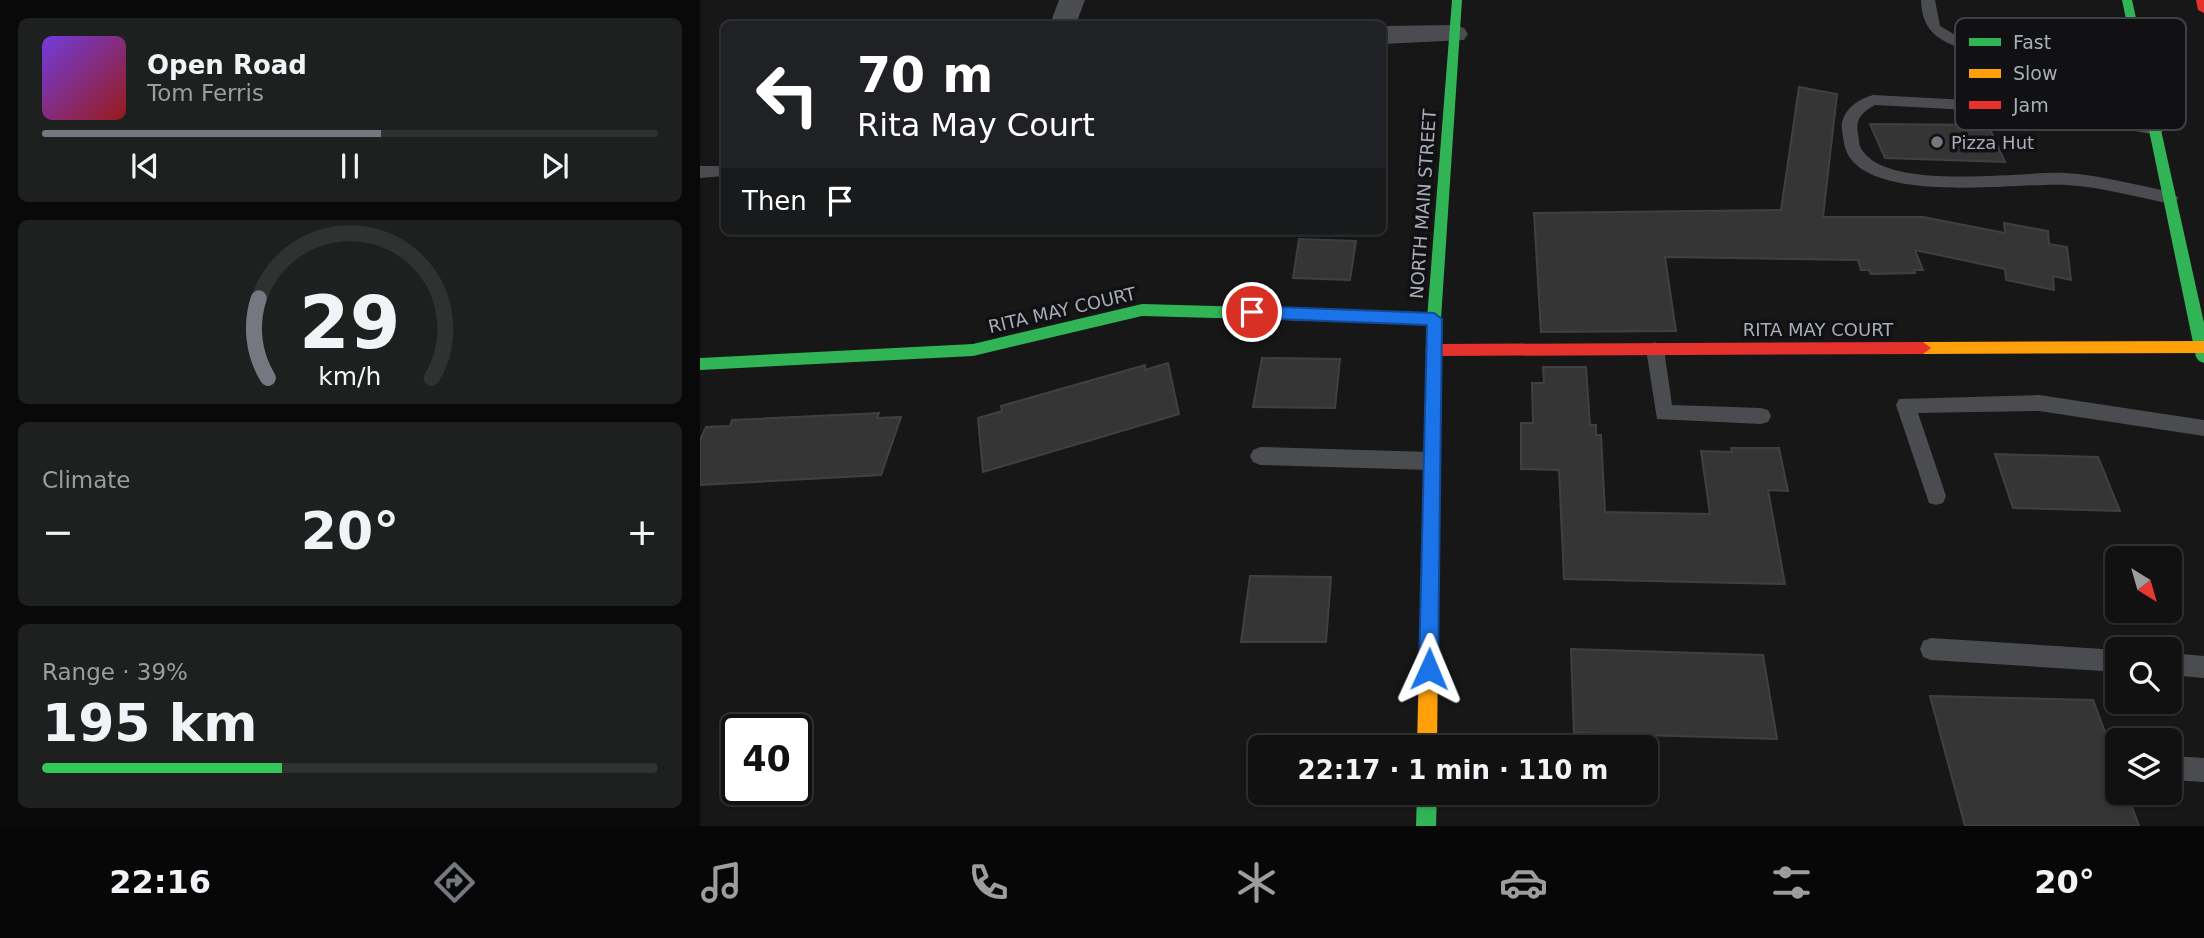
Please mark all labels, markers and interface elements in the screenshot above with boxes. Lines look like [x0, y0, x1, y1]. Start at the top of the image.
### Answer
legend [1955, 18, 2186, 130]
text: Fast [2013, 31, 2051, 53]
text: 70 m [857, 47, 993, 104]
icon: left [742, 49, 833, 140]
text: Open Road [147, 50, 307, 80]
text: Slow [2013, 62, 2058, 84]
text: Tom Ferris [147, 80, 264, 106]
text: Jam [2012, 94, 2049, 116]
text: Rita May Court [857, 106, 1095, 144]
street label: NORTH MAIN STREET [1406, 107, 1440, 300]
place label: Pizza Hut [1951, 132, 2034, 153]
marker: Pizza Hut [1929, 134, 1945, 150]
icon: previous [126, 147, 164, 185]
icon: pause [331, 147, 369, 185]
icon: next [536, 147, 574, 185]
icon: arrive [821, 182, 859, 220]
text: Then [742, 186, 807, 216]
text: 29 [299, 280, 401, 365]
pin [1222, 282, 1282, 342]
street label: RITA MAY COURT [986, 283, 1139, 337]
icon: arrive [1233, 293, 1271, 331]
street label: RITA MAY COURT [1743, 319, 1894, 340]
text: km/h [318, 362, 382, 391]
text: Climate [42, 467, 131, 493]
text: 20° [301, 501, 399, 561]
text: − [42, 510, 74, 554]
text: + [626, 510, 658, 554]
north arrow [2105, 546, 2182, 623]
map controls [2105, 546, 2182, 805]
position arrow [1392, 632, 1466, 706]
button: search [2105, 637, 2182, 714]
text: Range · 39% [42, 659, 188, 685]
text: 195 km [42, 693, 257, 753]
speed limit sign: 40 [721, 714, 812, 805]
button: layers [2105, 728, 2182, 805]
text: 22:17 · 1 min · 110 m [1298, 755, 1608, 785]
icon: directions [430, 858, 479, 907]
icon: music [697, 858, 746, 907]
icon: phone [964, 858, 1013, 907]
icon: climate [1232, 858, 1281, 907]
icon: car [1499, 858, 1548, 907]
icon: filters [1767, 858, 1816, 907]
text: 22:16 [109, 863, 211, 901]
text: 20° [2034, 863, 2095, 901]

